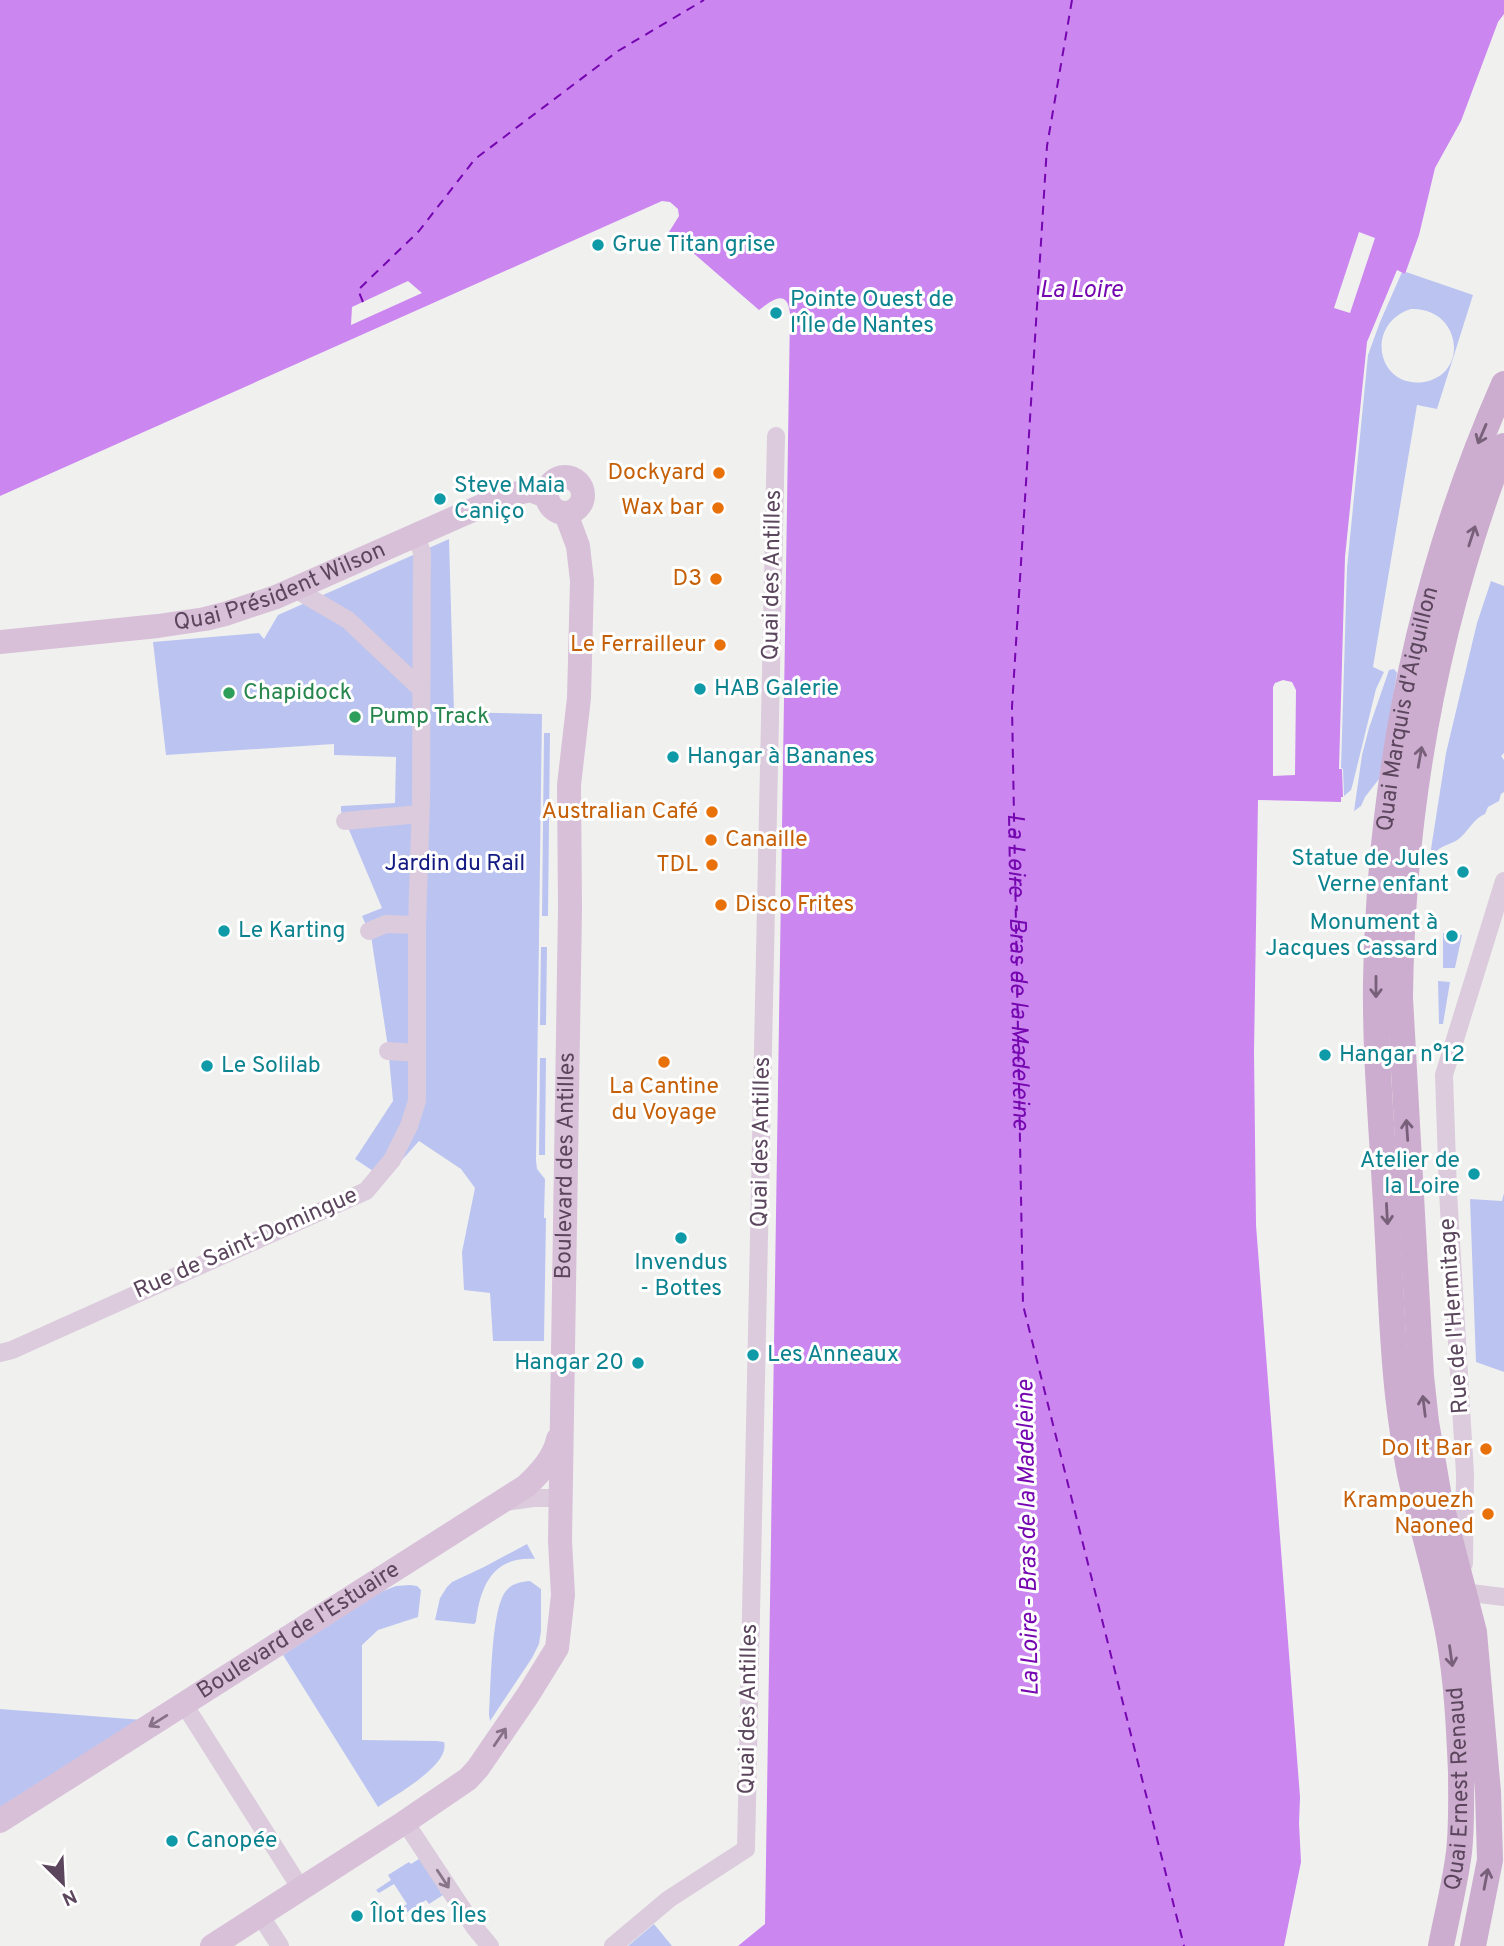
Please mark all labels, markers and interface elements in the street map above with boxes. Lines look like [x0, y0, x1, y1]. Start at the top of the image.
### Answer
place label: Grue Titan grise [612, 231, 775, 260]
marker: Grue Titan grise [590, 237, 606, 253]
water label: La Loire [1039, 276, 1123, 306]
place label: Pointe Ouest de l'Île de Nantes [790, 286, 954, 341]
marker: Pointe Ouest de l'Île de Nantes [768, 305, 784, 321]
one-way arrow [1475, 422, 1488, 444]
place label: Dockyard [608, 459, 705, 488]
marker: Dockyard [711, 465, 727, 481]
place label: Steve Maia Caniço [454, 472, 565, 527]
street label: Quai des Antilles [757, 489, 789, 661]
marker: Steve Maia Caniço [432, 491, 448, 507]
place label: Wax bar [621, 494, 704, 523]
marker: Wax bar [710, 500, 726, 516]
one-way arrow [1466, 525, 1479, 547]
street label: Quai Président Wilson [172, 536, 390, 638]
place label: D3 [672, 565, 702, 594]
marker: D3 [708, 571, 724, 587]
street label: Quai Marquis d'Aiguillon [1371, 583, 1446, 833]
place label: Le Ferrailleur [570, 631, 706, 660]
marker: Le Ferrailleur [712, 637, 728, 653]
place label: HAB Galerie [714, 675, 839, 704]
place label: Chapidock [243, 679, 352, 708]
marker: HAB Galerie [692, 681, 708, 697]
marker: Chapidock [221, 685, 237, 701]
place label: Pump Track [369, 703, 490, 732]
marker: Pump Track [347, 709, 363, 725]
place label: Hangar à Bananes [687, 743, 875, 772]
one-way arrow [1414, 746, 1427, 769]
marker: Hangar à Bananes [665, 749, 681, 765]
place label: Australian Café [542, 798, 698, 827]
marker: Australian Café [704, 804, 720, 820]
water label: La Loire - Bras de la Madeleine [999, 813, 1035, 1131]
place label: Canaille [725, 826, 808, 855]
marker: Canaille [703, 832, 719, 848]
place label: Statue de Jules Verne enfant [1291, 845, 1449, 900]
park label: Jardin du Rail [385, 850, 525, 879]
place label: TDL [656, 851, 698, 880]
marker: TDL [704, 857, 720, 873]
marker: Statue de Jules Verne enfant [1455, 864, 1471, 880]
place label: Disco Frites [735, 891, 854, 920]
marker: Disco Frites [713, 897, 729, 913]
place label: Monument à Jacques Cassard [1265, 909, 1438, 964]
place label: Le Karting [238, 917, 345, 946]
marker: Le Karting [216, 923, 232, 939]
marker: Monument à Jacques Cassard [1444, 928, 1460, 944]
one-way arrow [1369, 975, 1383, 998]
place label: Hangar n°12 [1339, 1041, 1465, 1070]
marker: Hangar n°12 [1317, 1047, 1333, 1063]
place label: Le Solilab [221, 1052, 321, 1081]
street label: Boulevard des Antilles [550, 1052, 582, 1280]
marker: La Cantine du Voyage [656, 1054, 672, 1070]
street label: Quai des Antilles [746, 1056, 778, 1228]
marker: Le Solilab [199, 1058, 215, 1074]
place label: La Cantine du Voyage [609, 1073, 719, 1128]
one-way arrow [1400, 1119, 1413, 1142]
place label: Atelier de la Loire [1360, 1147, 1460, 1202]
marker: Atelier de la Loire [1466, 1166, 1482, 1182]
street label: Rue de Saint-Domingue [130, 1182, 362, 1306]
one-way arrow [1381, 1203, 1394, 1225]
street label: Rue de l'Hermitage [1434, 1217, 1476, 1415]
marker: Invendus - Bottes [673, 1230, 689, 1246]
place label: Invendus - Bottes [634, 1249, 728, 1304]
place label: Les Anneaux [767, 1341, 899, 1370]
marker: Les Anneaux [745, 1347, 761, 1363]
place label: Hangar 20 [514, 1349, 624, 1378]
marker: Hangar 20 [630, 1355, 646, 1371]
water label: La Loire - Bras de la Madeleine [1011, 1379, 1047, 1696]
one-way arrow [1418, 1395, 1431, 1418]
place label: Do It Bar [1381, 1435, 1472, 1464]
marker: Do It Bar [1478, 1441, 1494, 1457]
place label: Krampouezh Naoned [1342, 1487, 1474, 1542]
marker: Krampouezh Naoned [1480, 1506, 1496, 1522]
street label: Boulevard de l'Estuaire [192, 1555, 406, 1706]
street label: Quai des Antilles [733, 1623, 765, 1795]
one-way arrow [1445, 1644, 1458, 1667]
street label: Quai Ernest Renaud [1438, 1686, 1476, 1893]
one-way arrow [149, 1713, 168, 1728]
one-way arrow [493, 1728, 507, 1748]
place label: Canopée [186, 1827, 277, 1856]
marker: Canopée [164, 1833, 180, 1849]
north arrow [28, 1848, 98, 1918]
one-way arrow [1480, 1868, 1494, 1891]
one-way arrow [435, 1869, 450, 1888]
text: N [58, 1883, 80, 1910]
place label: Îlot des Îles [370, 1901, 487, 1931]
marker: Îlot des Îles [349, 1908, 365, 1924]

